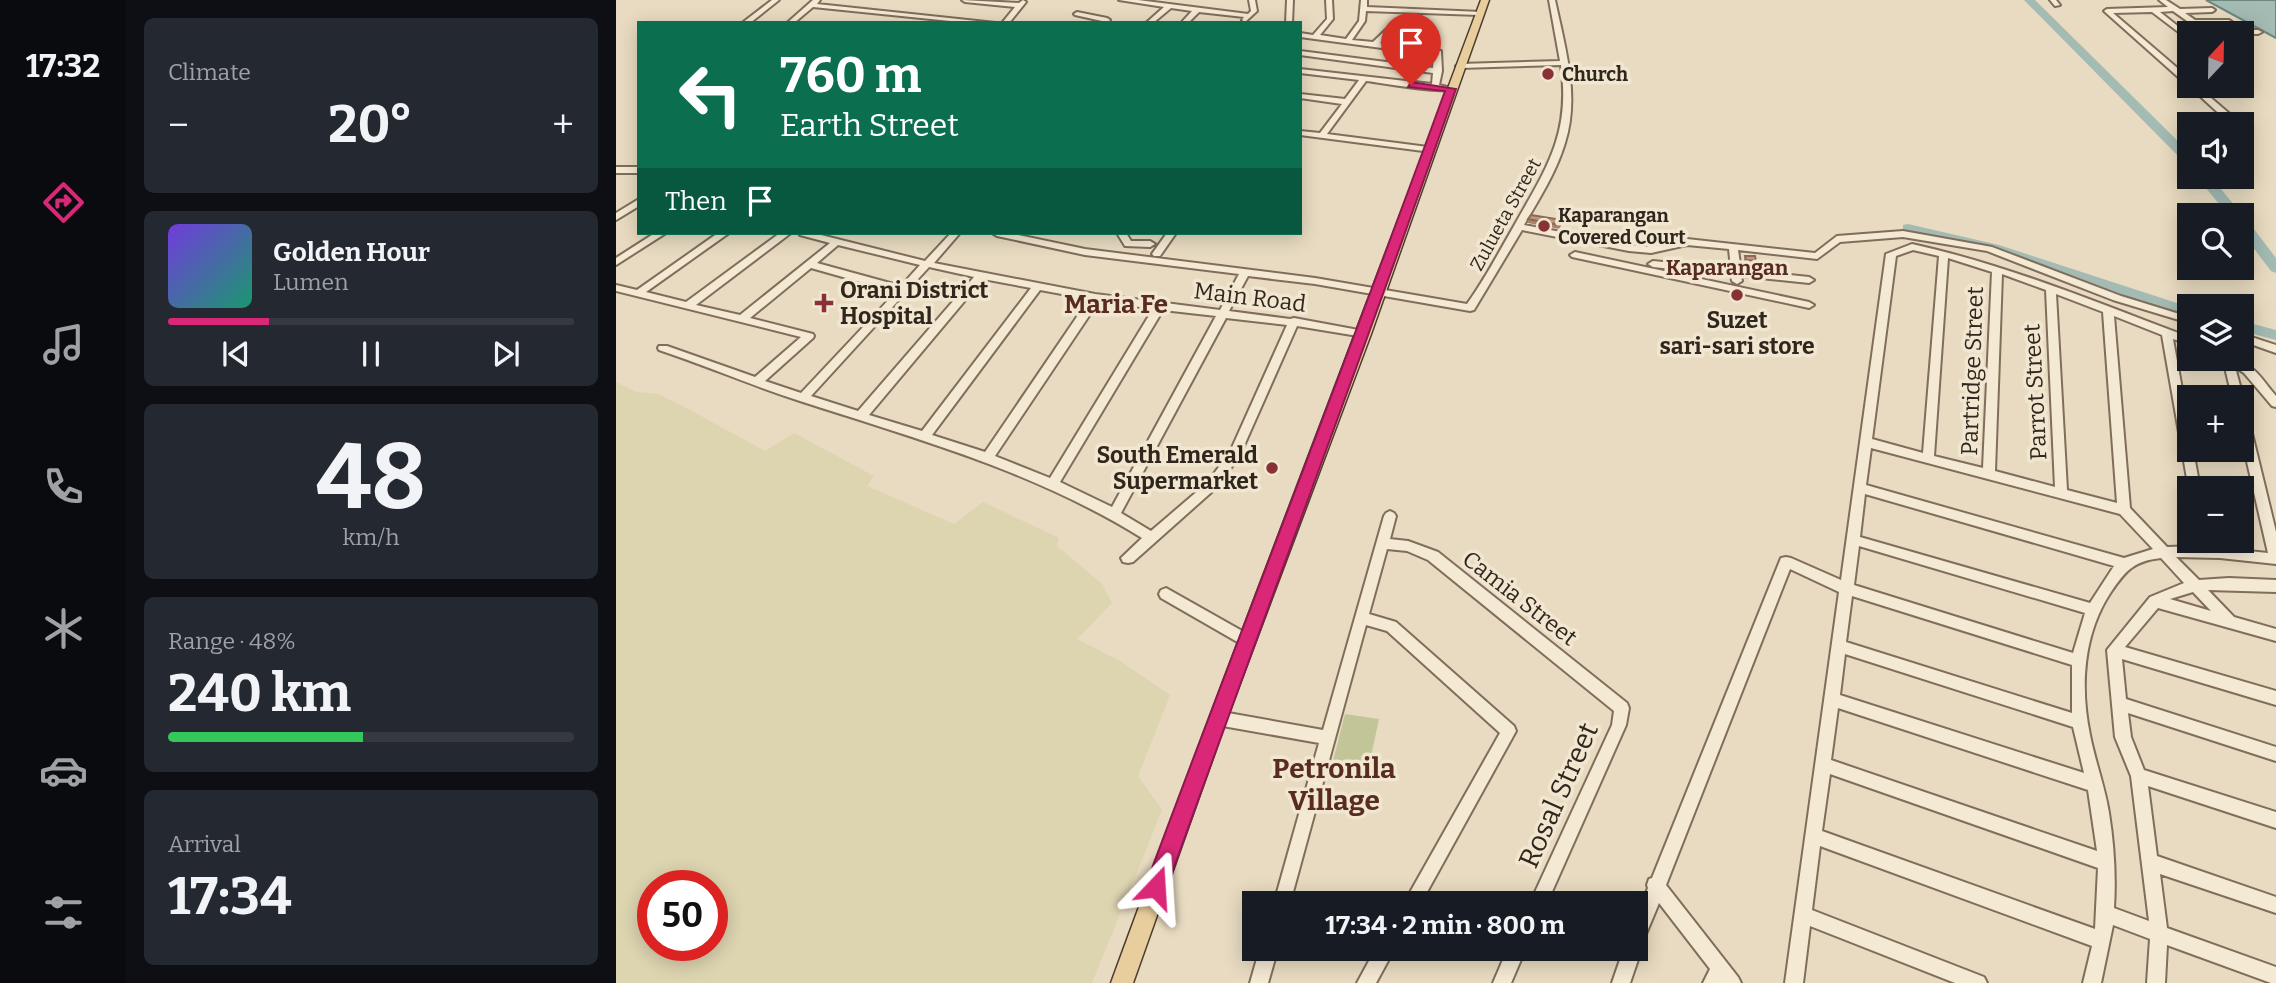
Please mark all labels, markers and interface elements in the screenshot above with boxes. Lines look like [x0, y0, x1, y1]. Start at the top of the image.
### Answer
pin [1381, 13, 1441, 85]
north arrow [2177, 21, 2254, 98]
map controls [2177, 21, 2254, 553]
icon: arrive [1392, 24, 1430, 62]
text: 760 m [780, 46, 921, 105]
text: 17:32 [26, 47, 100, 85]
icon: left [665, 49, 756, 140]
text: Climate [168, 58, 251, 86]
place label: Church [1562, 63, 1628, 86]
marker: Church [1540, 66, 1556, 82]
text: 20° [328, 93, 413, 156]
text: − [168, 102, 189, 148]
text: + [552, 102, 574, 148]
text: Earth Street [780, 106, 959, 144]
button: sound [2177, 112, 2254, 189]
street label: Zulueta Street [1465, 154, 1546, 275]
icon: directions [39, 178, 88, 227]
icon: arrive [741, 182, 779, 220]
text: Then [665, 186, 727, 217]
button: search [2177, 203, 2254, 280]
place label: Kaparangan Covered Court [1558, 204, 1686, 249]
marker: Kaparangan Covered Court [1536, 218, 1552, 234]
text: Golden Hour [273, 237, 430, 268]
district label: Kaparangan [1666, 255, 1789, 281]
text: Lumen [273, 268, 349, 296]
place label: Orani District Hospital [840, 276, 988, 330]
street label: Main Road [1192, 276, 1308, 318]
street label: Partridge Street [1955, 286, 1989, 456]
marker: Suzet sari-sari store [1729, 287, 1745, 303]
district label: Maria Fe [1064, 289, 1168, 320]
marker: Orani District Hospital [814, 293, 834, 313]
button: layers [2177, 294, 2254, 371]
place label: Suzet sari-sari store [1659, 306, 1815, 360]
icon: music [39, 320, 88, 369]
street label: Parrot Street [2017, 323, 2053, 461]
icon: previous [217, 335, 255, 373]
icon: pause [352, 335, 390, 373]
icon: next [487, 335, 525, 373]
button: + [2177, 385, 2254, 462]
text: 48 [316, 423, 426, 532]
place label: South Emerald Supermarket [1096, 441, 1258, 495]
marker: South Emerald Supermarket [1264, 460, 1280, 476]
icon: phone [39, 462, 88, 511]
button: − [2177, 476, 2254, 553]
text: km/h [343, 523, 399, 551]
street label: Camia Street [1457, 545, 1583, 651]
icon: climate [39, 604, 88, 653]
text: Range · 48% [168, 627, 296, 655]
text: 240 km [168, 662, 351, 725]
street label: Rosal Street [1512, 718, 1605, 873]
icon: car [39, 746, 88, 795]
district label: Petronila Village [1272, 752, 1396, 817]
text: Arrival [168, 830, 241, 858]
position arrow [1119, 850, 1193, 924]
text: 17:34 [168, 865, 292, 928]
speed limit sign: 50 [637, 870, 728, 961]
icon: filters [39, 888, 88, 937]
text: 17:34 · 2 min · 800 m [1325, 910, 1565, 941]

